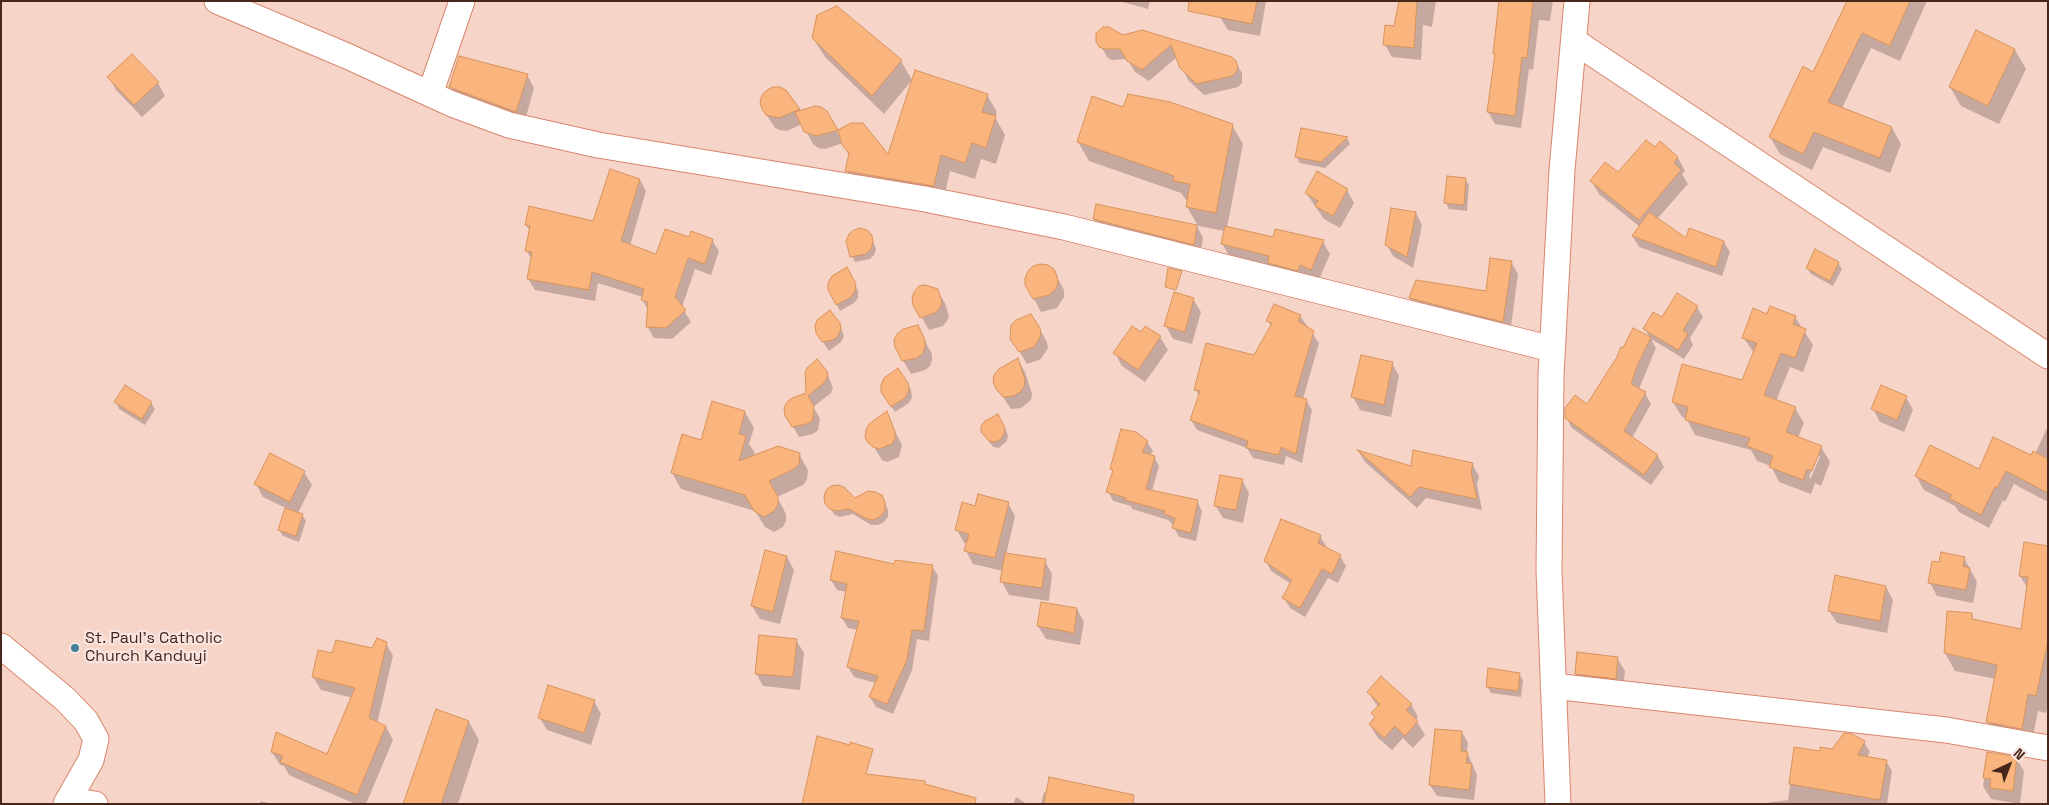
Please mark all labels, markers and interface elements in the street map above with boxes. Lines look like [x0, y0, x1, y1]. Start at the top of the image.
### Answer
place label: St. Paul's Catholic Church Kanduyi [85, 629, 222, 667]
marker: St. Paul's Catholic Church Kanduyi [69, 642, 81, 654]
north arrow [1984, 740, 2034, 790]
text: N [2010, 744, 2029, 764]

